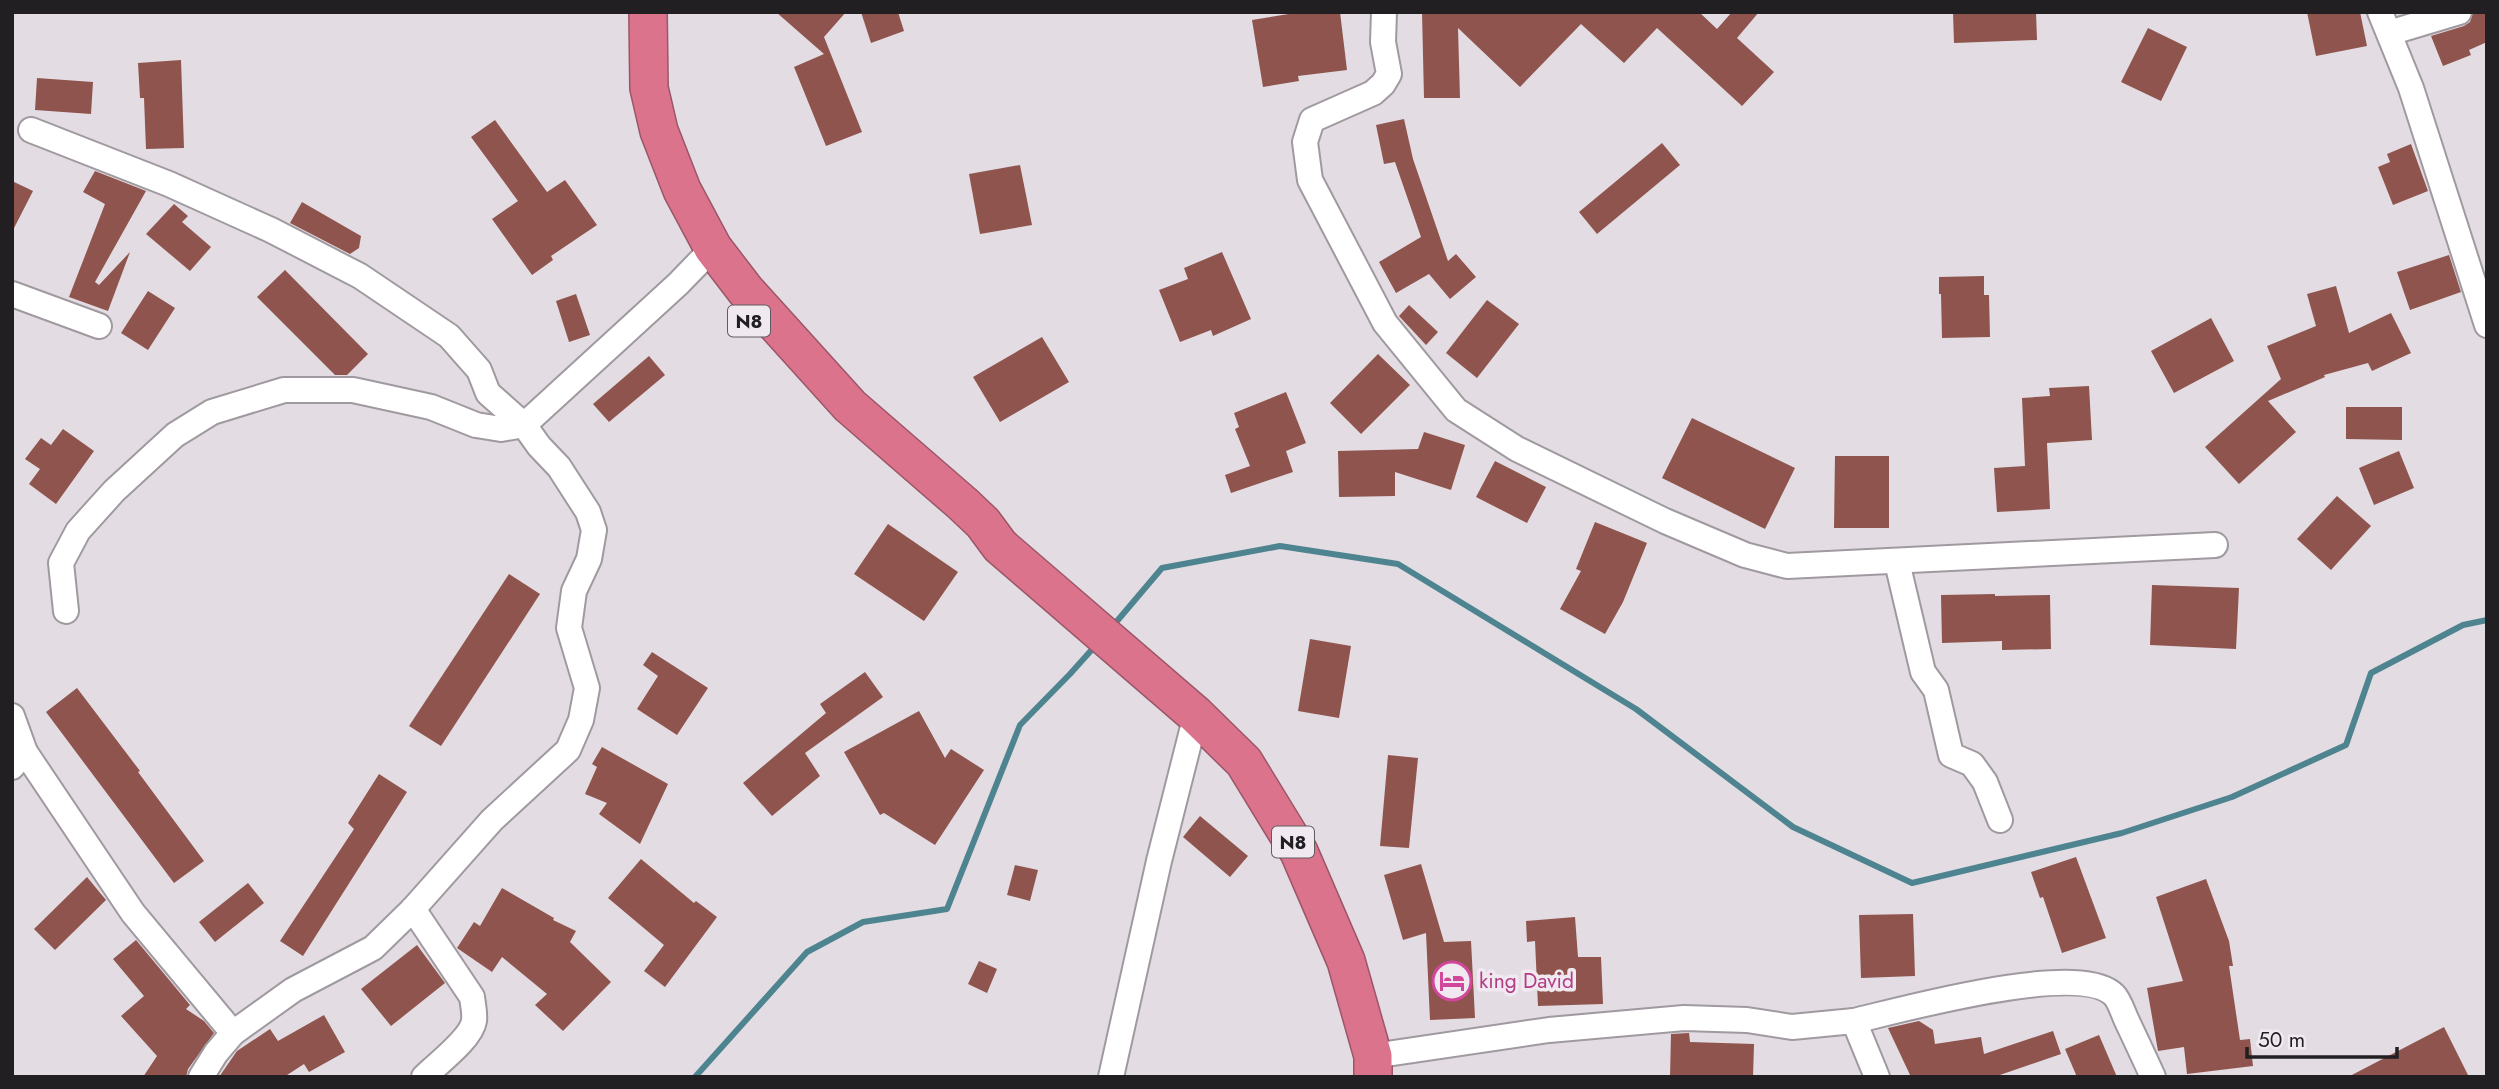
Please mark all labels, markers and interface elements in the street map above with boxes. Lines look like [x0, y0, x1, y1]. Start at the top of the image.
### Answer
road number: N8 [728, 306, 770, 336]
road number: N8 [1272, 827, 1314, 858]
hotel icon: king David [1431, 960, 1473, 1002]
place label: king David [1479, 966, 1574, 996]
scale bar [2247, 1016, 2398, 1060]
text: 50 m [2258, 1025, 2305, 1055]

